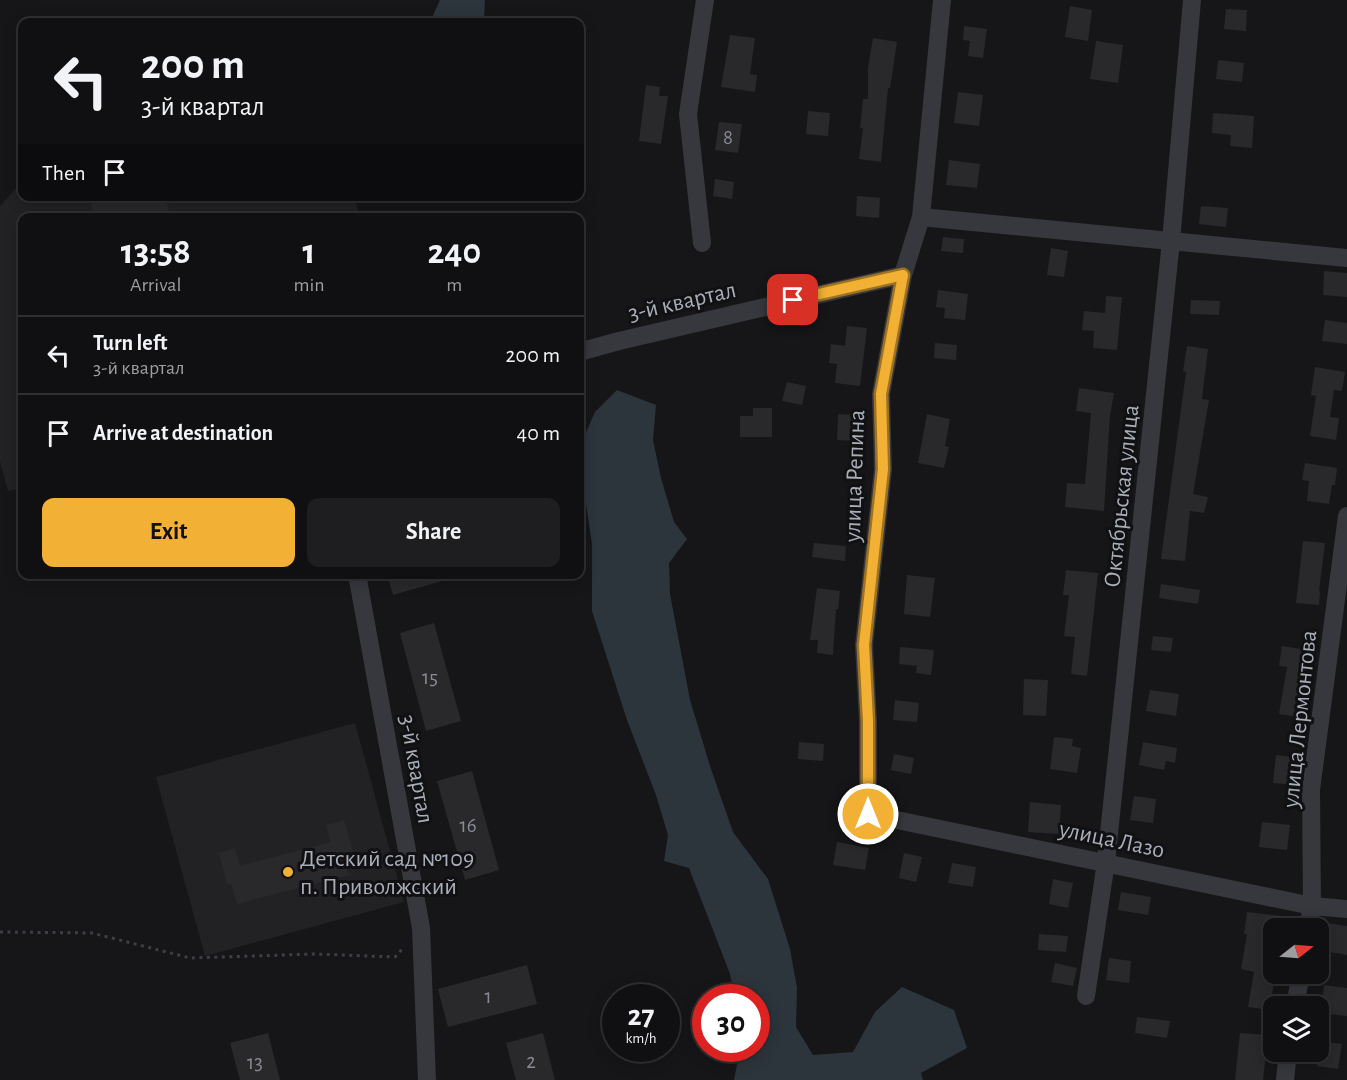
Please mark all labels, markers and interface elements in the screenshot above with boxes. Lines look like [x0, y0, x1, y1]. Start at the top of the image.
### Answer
icon: left [42, 42, 120, 120]
text: 200 m [141, 44, 245, 86]
text: 3-й квартал [141, 93, 265, 120]
house number: 8 [723, 127, 733, 148]
icon: arrive [98, 156, 131, 189]
text: Then [42, 162, 86, 184]
text: 13:58 [121, 234, 191, 270]
text: 1 [303, 234, 316, 270]
text: 240 [427, 234, 481, 270]
pin [767, 274, 818, 325]
text: Arrival [130, 275, 181, 295]
text: min [294, 275, 325, 295]
text: m [446, 275, 462, 295]
street label: 3-й квартал [626, 278, 738, 326]
icon: arrive [776, 283, 809, 316]
text: Turn left [93, 332, 167, 354]
icon: left [42, 339, 75, 372]
text: 200 m [506, 344, 560, 366]
text: 3-й квартал [93, 358, 185, 378]
street label: Октябрьская улица [1100, 404, 1144, 589]
street label: улица Репина [841, 409, 869, 544]
icon: arrive [42, 417, 75, 450]
text: Arrive at destination [93, 422, 273, 444]
text: 40 m [517, 422, 560, 444]
button: Exit [42, 498, 295, 567]
button: Share [307, 498, 560, 567]
street label: улица Лермонтова [1279, 629, 1321, 810]
house number: 15 [422, 667, 438, 688]
street label: 3-й квартал [395, 713, 437, 825]
position arrow [836, 782, 900, 846]
house number: 16 [459, 815, 477, 836]
street label: улица Лазо [1056, 817, 1167, 863]
place label: Детский сад №109 п. Приволжский [300, 847, 474, 899]
marker: Детский сад №109 п. Приволжский [281, 865, 295, 879]
north arrow [1263, 918, 1329, 984]
map controls [1263, 918, 1329, 1062]
speed limit sign: 30 [692, 984, 770, 1062]
house number: 1 [484, 986, 492, 1007]
button: layers [1263, 996, 1329, 1062]
text: 27 [627, 1001, 655, 1031]
text: km/h [626, 1031, 656, 1046]
house number: 2 [526, 1051, 536, 1072]
house number: 13 [247, 1052, 263, 1073]

